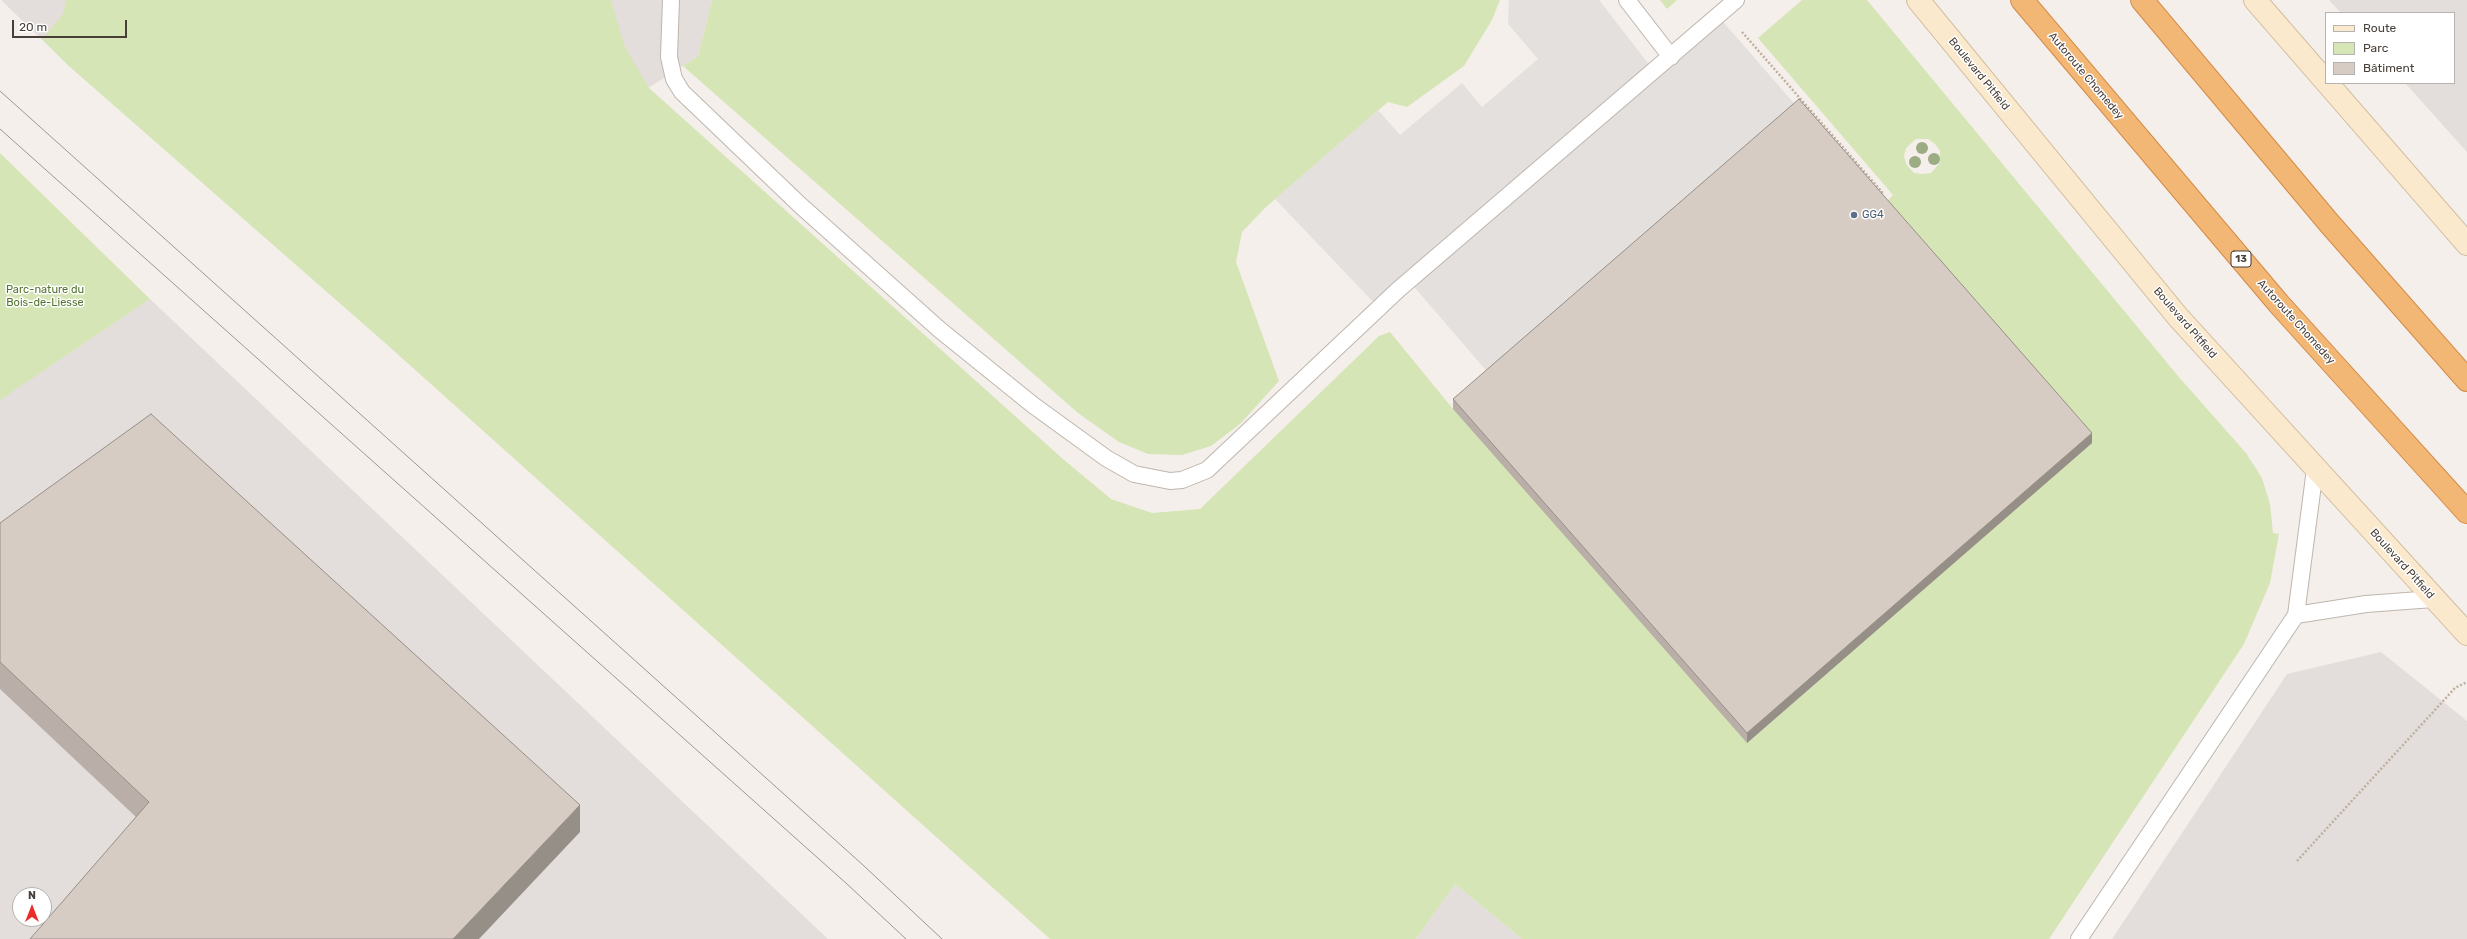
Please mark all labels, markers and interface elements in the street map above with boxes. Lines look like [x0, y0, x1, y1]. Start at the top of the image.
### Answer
scale bar [14, 12, 129, 38]
legend [2325, 12, 2455, 84]
text: 20 m [19, 20, 47, 34]
text: Route [2363, 21, 2396, 35]
street label: Autoroute Chomedey [2046, 30, 2126, 122]
street label: Boulevard Pitfield [1946, 35, 2012, 113]
text: Parc [2363, 41, 2388, 55]
text: Bâtiment [2363, 61, 2414, 75]
place label: GG4 [1862, 208, 1884, 222]
marker: GG4 [1849, 210, 1859, 220]
road number: 13 [2231, 251, 2251, 267]
street label: Autoroute Chomedey [2254, 277, 2338, 367]
park label: Parc-nature du Bois-de-Liesse [6, 283, 84, 309]
street label: Boulevard Pitfield [2151, 285, 2219, 361]
street label: Boulevard Pitfield [2367, 526, 2437, 602]
north arrow [12, 887, 52, 927]
text: N [28, 889, 36, 902]

